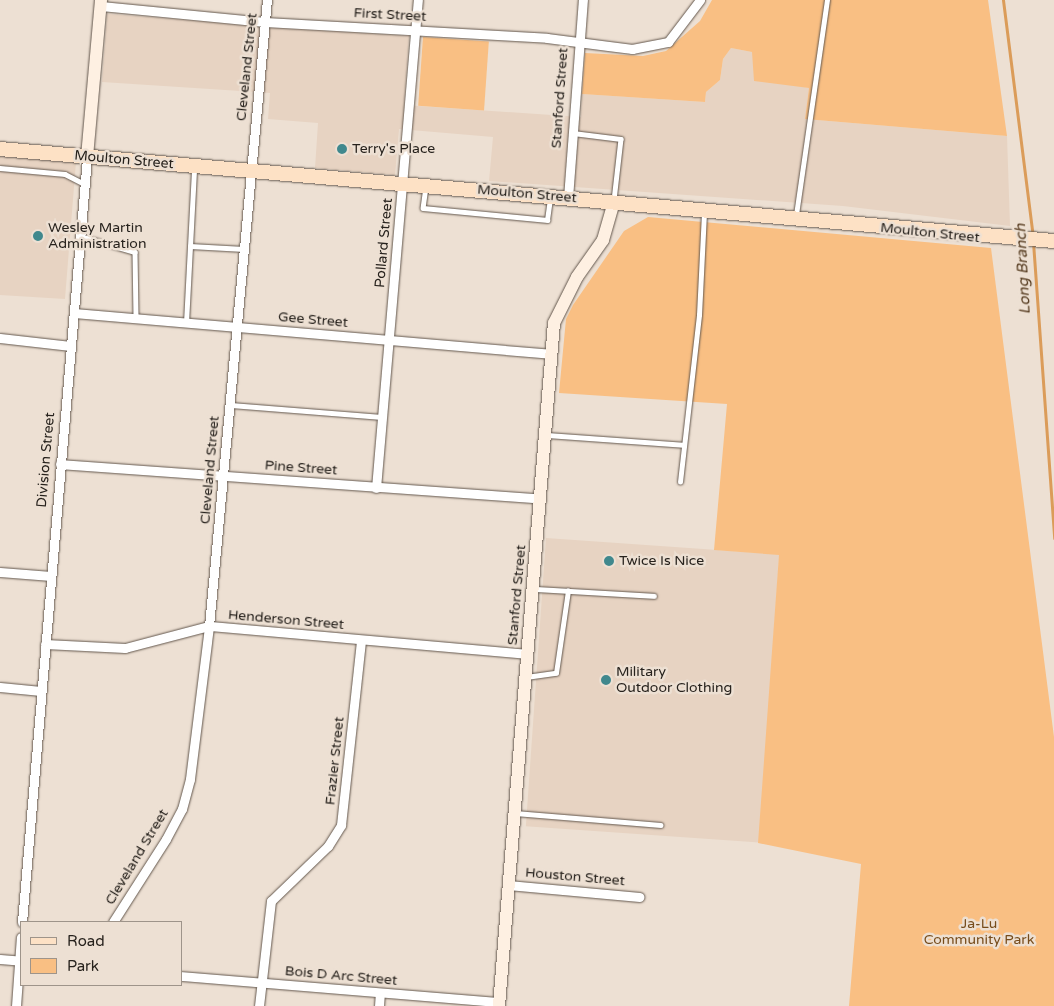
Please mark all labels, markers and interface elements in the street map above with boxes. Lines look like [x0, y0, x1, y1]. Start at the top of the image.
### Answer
street label: First Street [353, 5, 427, 25]
street label: Cleveland Street [233, 12, 261, 122]
street label: Stanford Street [548, 47, 572, 149]
place label: Terry's Place [352, 141, 435, 157]
marker: Terry's Place [336, 143, 348, 155]
street label: Moulton Street [74, 147, 174, 173]
street label: Moulton Street [477, 181, 577, 207]
street label: Pollard Street [372, 197, 396, 289]
street label: Moulton Street [879, 219, 981, 247]
place label: Wesley Martin Administration [48, 220, 146, 252]
water label: Long Branch [1012, 223, 1034, 315]
marker: Wesley Martin Administration [32, 230, 44, 242]
street label: Gee Street [277, 309, 349, 331]
street label: Division Street [33, 412, 59, 508]
street label: Cleveland Street [197, 415, 223, 525]
street label: Pine Street [264, 457, 338, 479]
street label: Stanford Street [504, 544, 530, 646]
place label: Twice Is Nice [619, 553, 704, 569]
marker: Twice Is Nice [603, 555, 615, 567]
street label: Henderson Street [227, 607, 345, 633]
place label: Military Outdoor Clothing [616, 664, 732, 696]
marker: Military Outdoor Clothing [600, 674, 612, 686]
street label: Frazier Street [322, 716, 348, 806]
street label: Cleveland Street [102, 806, 172, 908]
street label: Houston Street [524, 864, 626, 890]
park label: Ja-Lu Community Park [924, 916, 1034, 949]
legend [20, 921, 182, 986]
text: Road [67, 932, 105, 950]
text: Park [67, 957, 99, 975]
street label: Bois D Arc Street [284, 963, 398, 989]

